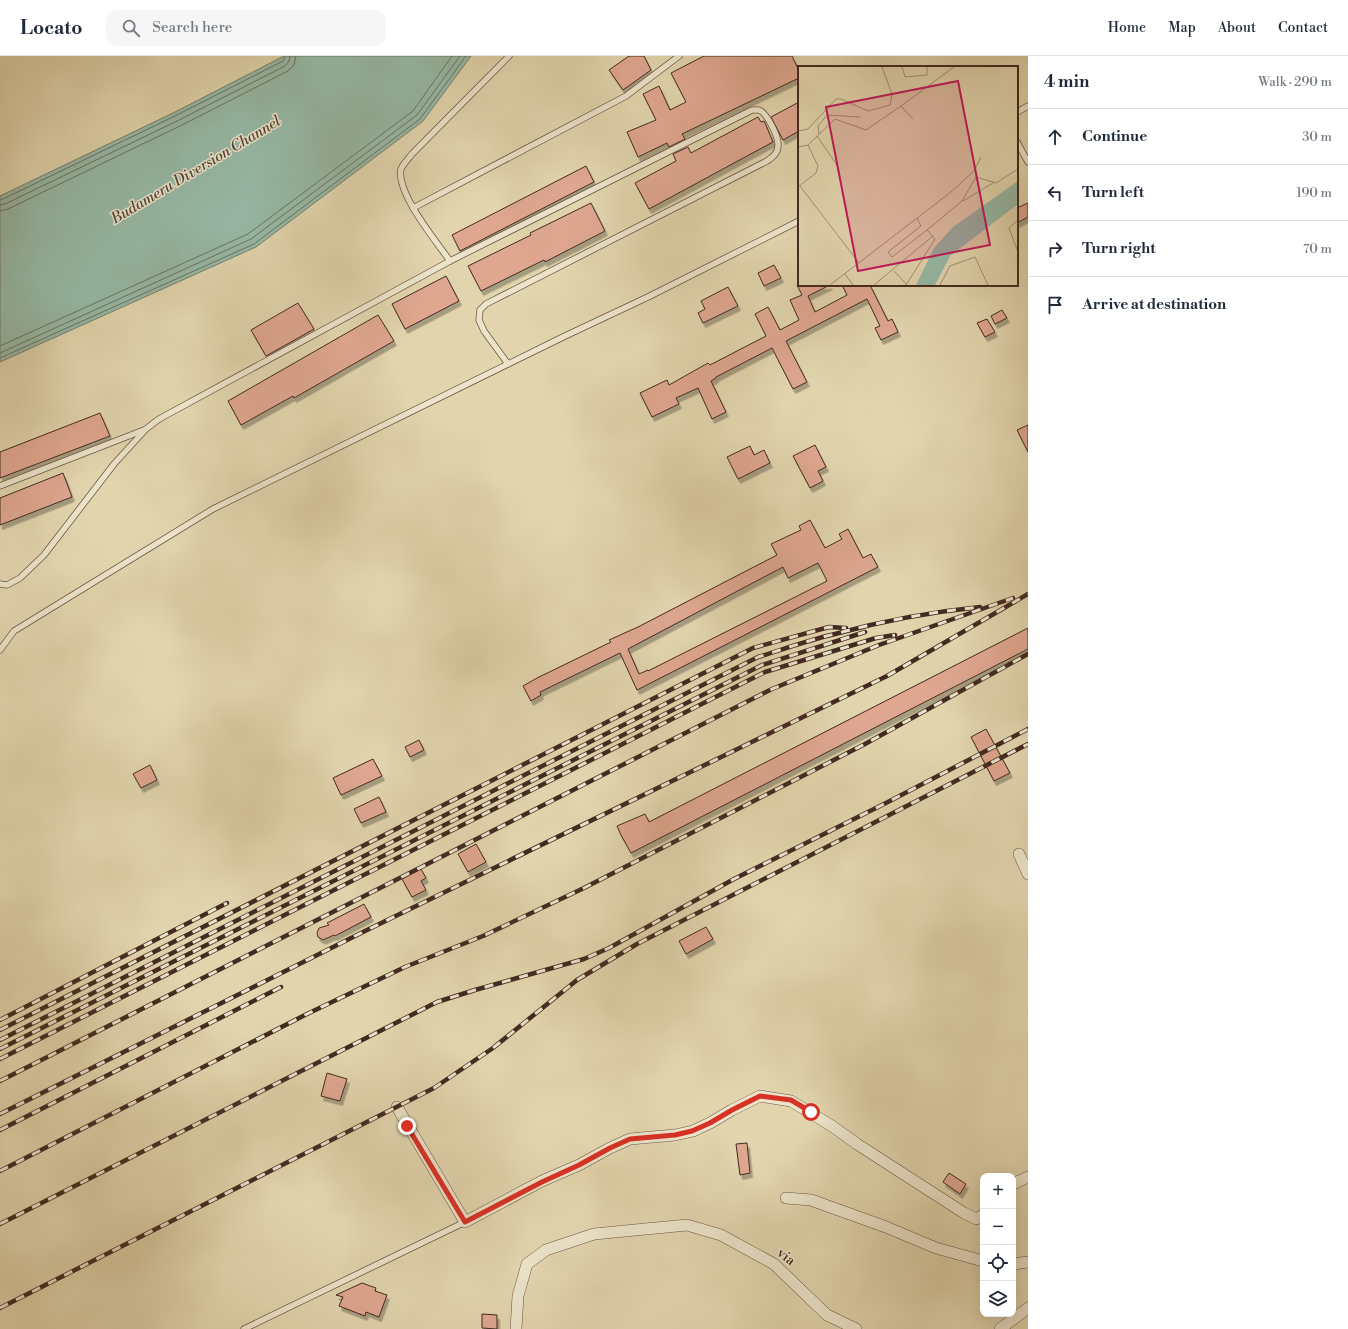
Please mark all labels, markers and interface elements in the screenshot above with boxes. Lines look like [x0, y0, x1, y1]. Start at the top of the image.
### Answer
search box [106, 10, 386, 46]
text: Locato [20, 16, 82, 40]
icon: search [120, 17, 142, 39]
text: Search here [152, 18, 232, 37]
text: Home [1108, 19, 1146, 37]
text: Map [1168, 19, 1196, 37]
text: About [1218, 19, 1256, 37]
text: Contact [1278, 19, 1328, 37]
inset map [798, 66, 1018, 286]
text: 4 min [1044, 71, 1089, 93]
text: Walk · 290 m [1258, 74, 1332, 90]
water label: Budameru Diversion Channel [107, 112, 284, 229]
icon: ahead [1044, 126, 1066, 148]
text: Continue [1082, 127, 1147, 146]
text: 30 m [1302, 129, 1332, 145]
icon: left [1044, 182, 1066, 204]
text: Turn left [1082, 183, 1144, 202]
text: 190 m [1296, 185, 1332, 201]
icon: right [1044, 238, 1066, 260]
text: Turn right [1082, 239, 1156, 258]
text: 70 m [1303, 241, 1332, 257]
icon: arrive [1044, 294, 1066, 316]
text: Arrive at destination [1082, 295, 1226, 314]
route start [802, 1103, 820, 1121]
route end [398, 1117, 416, 1135]
map controls [980, 1173, 1016, 1317]
button: + [980, 1173, 1016, 1209]
button: − [980, 1209, 1016, 1245]
street label: via [772, 1244, 800, 1270]
button: locate [980, 1245, 1016, 1281]
button: layers [980, 1281, 1016, 1317]

